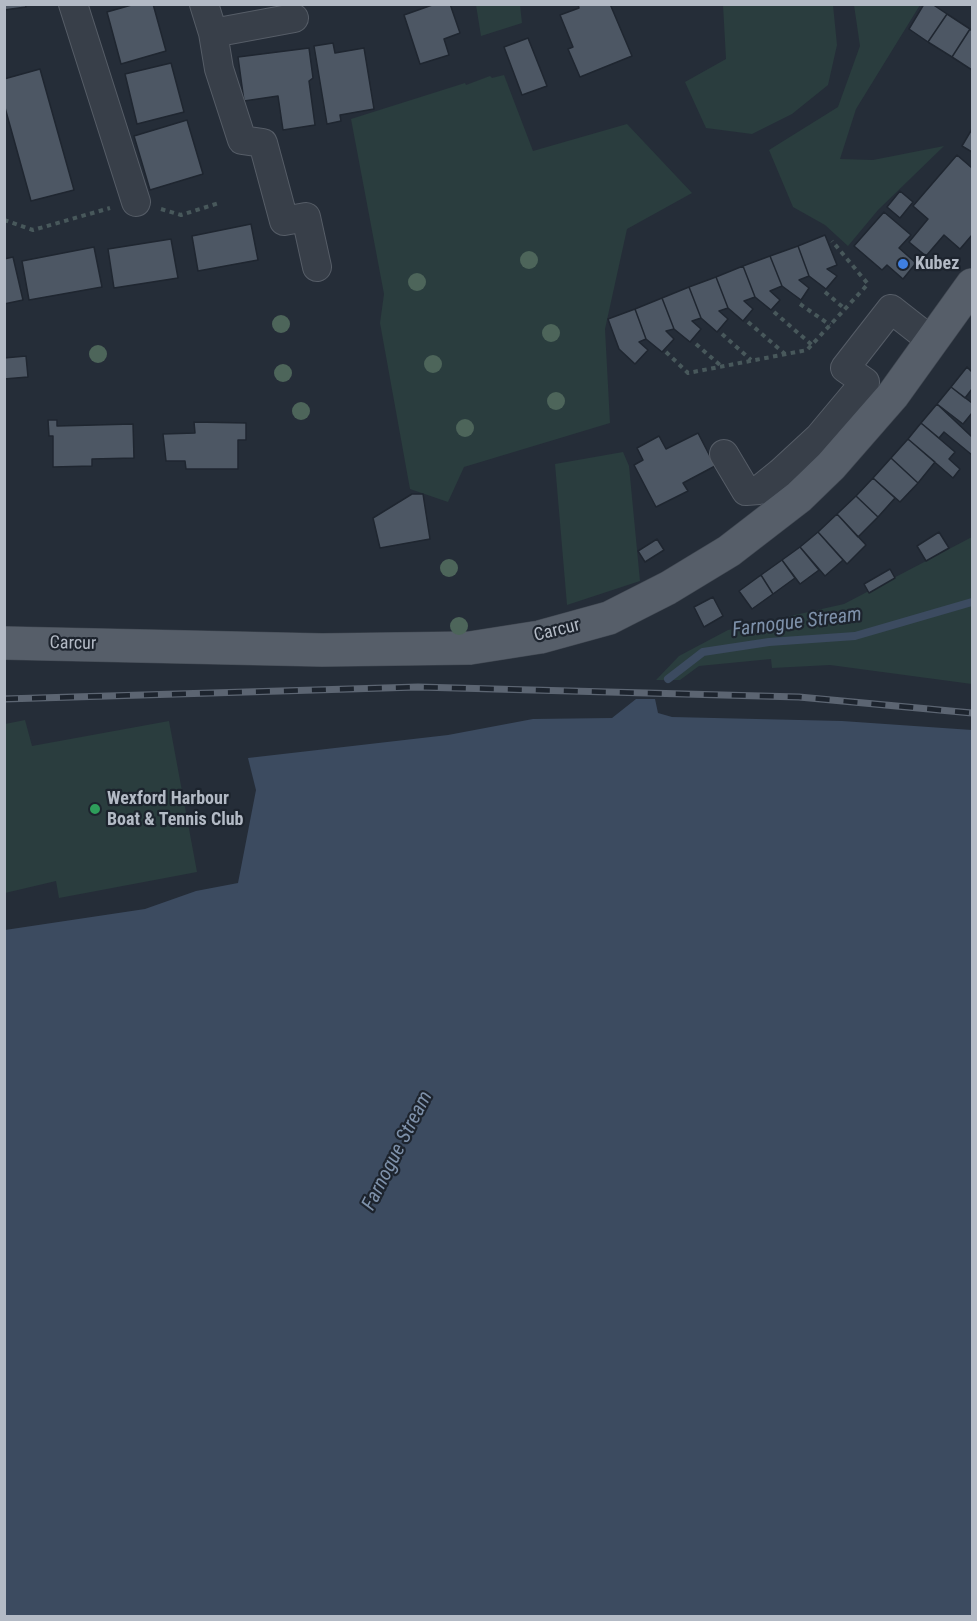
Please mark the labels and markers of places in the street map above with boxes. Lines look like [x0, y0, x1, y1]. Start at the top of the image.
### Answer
place label: Kubez [915, 253, 959, 275]
marker: Kubez [896, 257, 910, 271]
place label: Wexford Harbour Boat & Tennis Club [107, 788, 243, 830]
marker: Wexford Harbour Boat & Tennis Club [88, 802, 102, 816]

